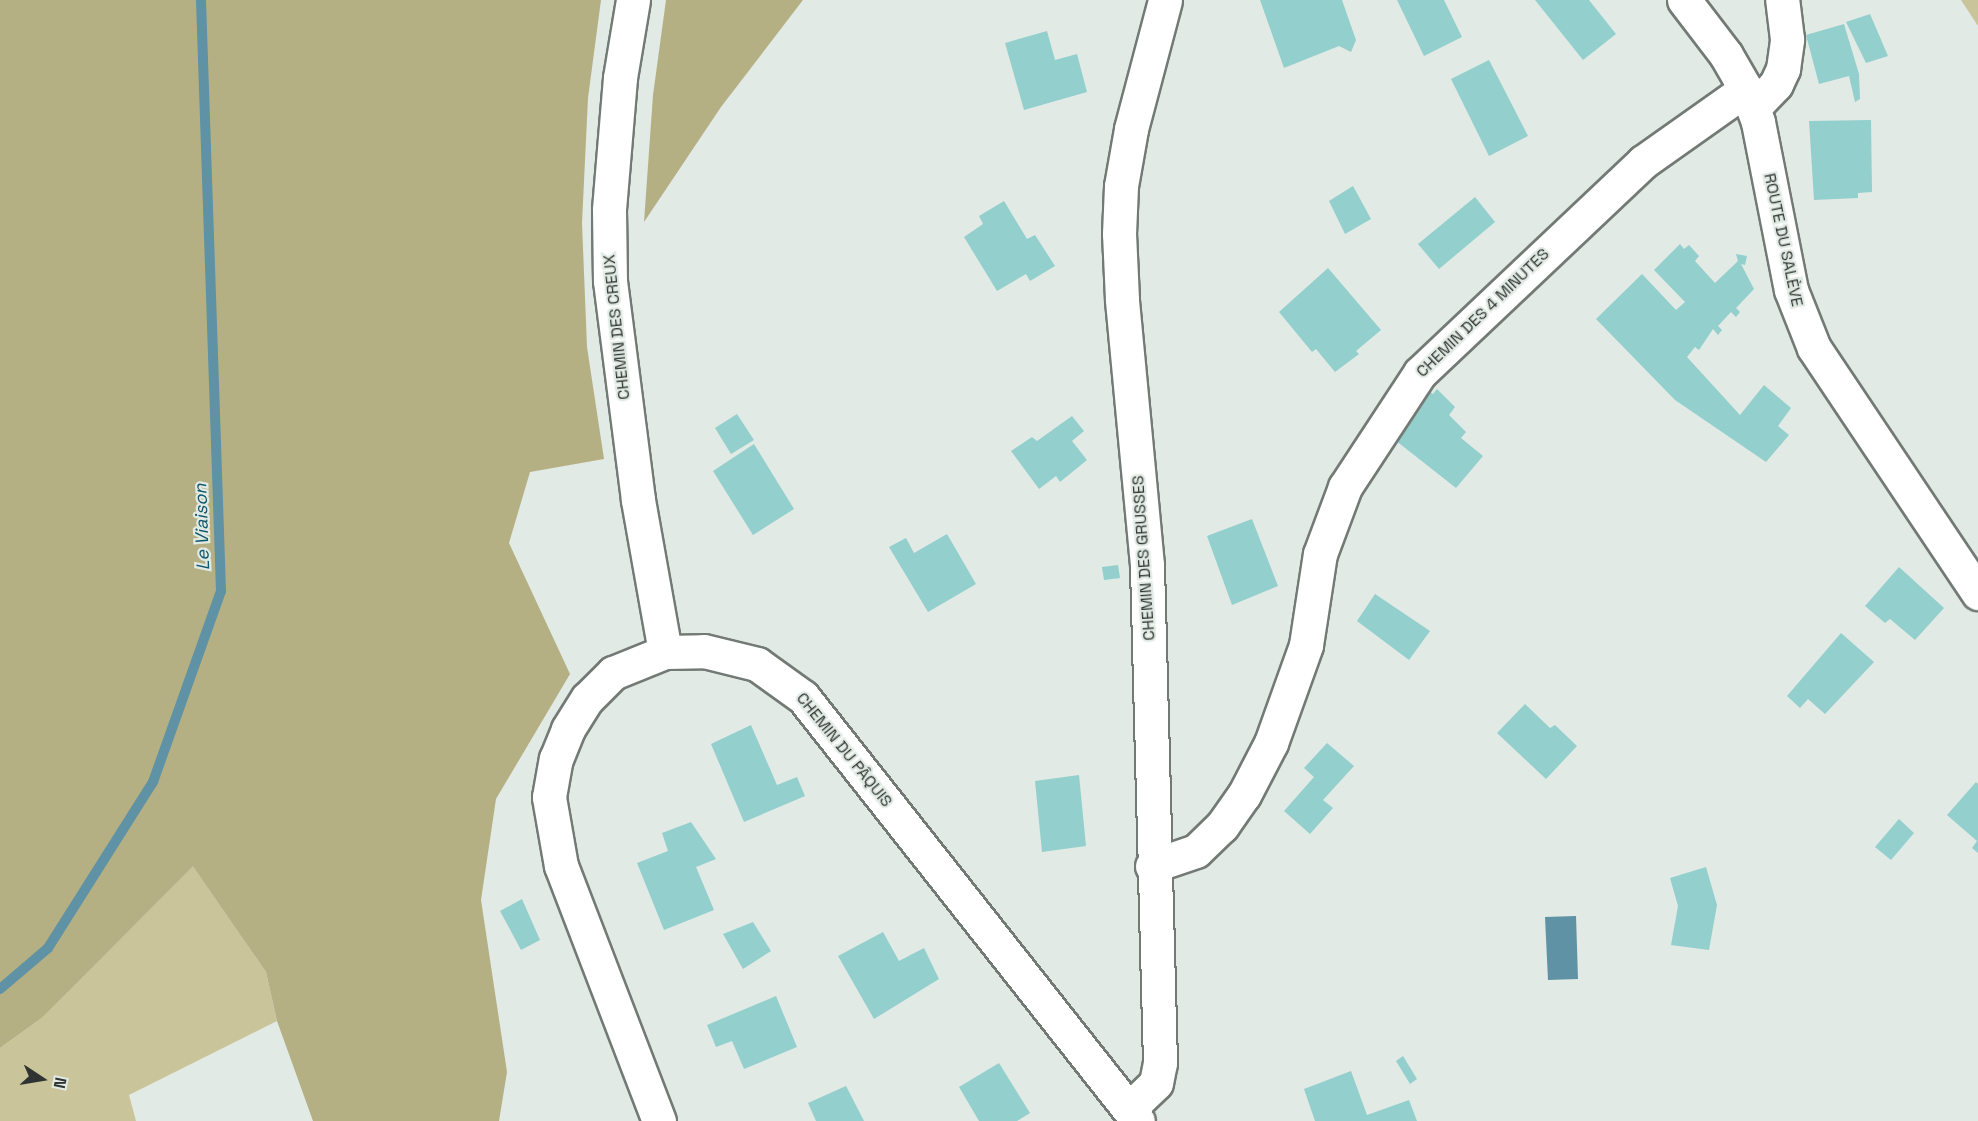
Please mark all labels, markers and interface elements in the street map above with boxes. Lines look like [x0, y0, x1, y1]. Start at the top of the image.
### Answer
street label: ROUTE DU SALÈVE [1759, 172, 1807, 308]
street label: CHEMIN DES 4 MINUTES [1413, 245, 1553, 381]
street label: CHEMIN DES CREUX [600, 253, 634, 401]
street label: CHEMIN DES GRUSSES [1129, 475, 1159, 641]
water label: Le Viaison [190, 483, 214, 571]
street label: CHEMIN DU PÂQUIS [792, 689, 896, 811]
north arrow [12, 1049, 72, 1109]
text: N [49, 1075, 71, 1090]

